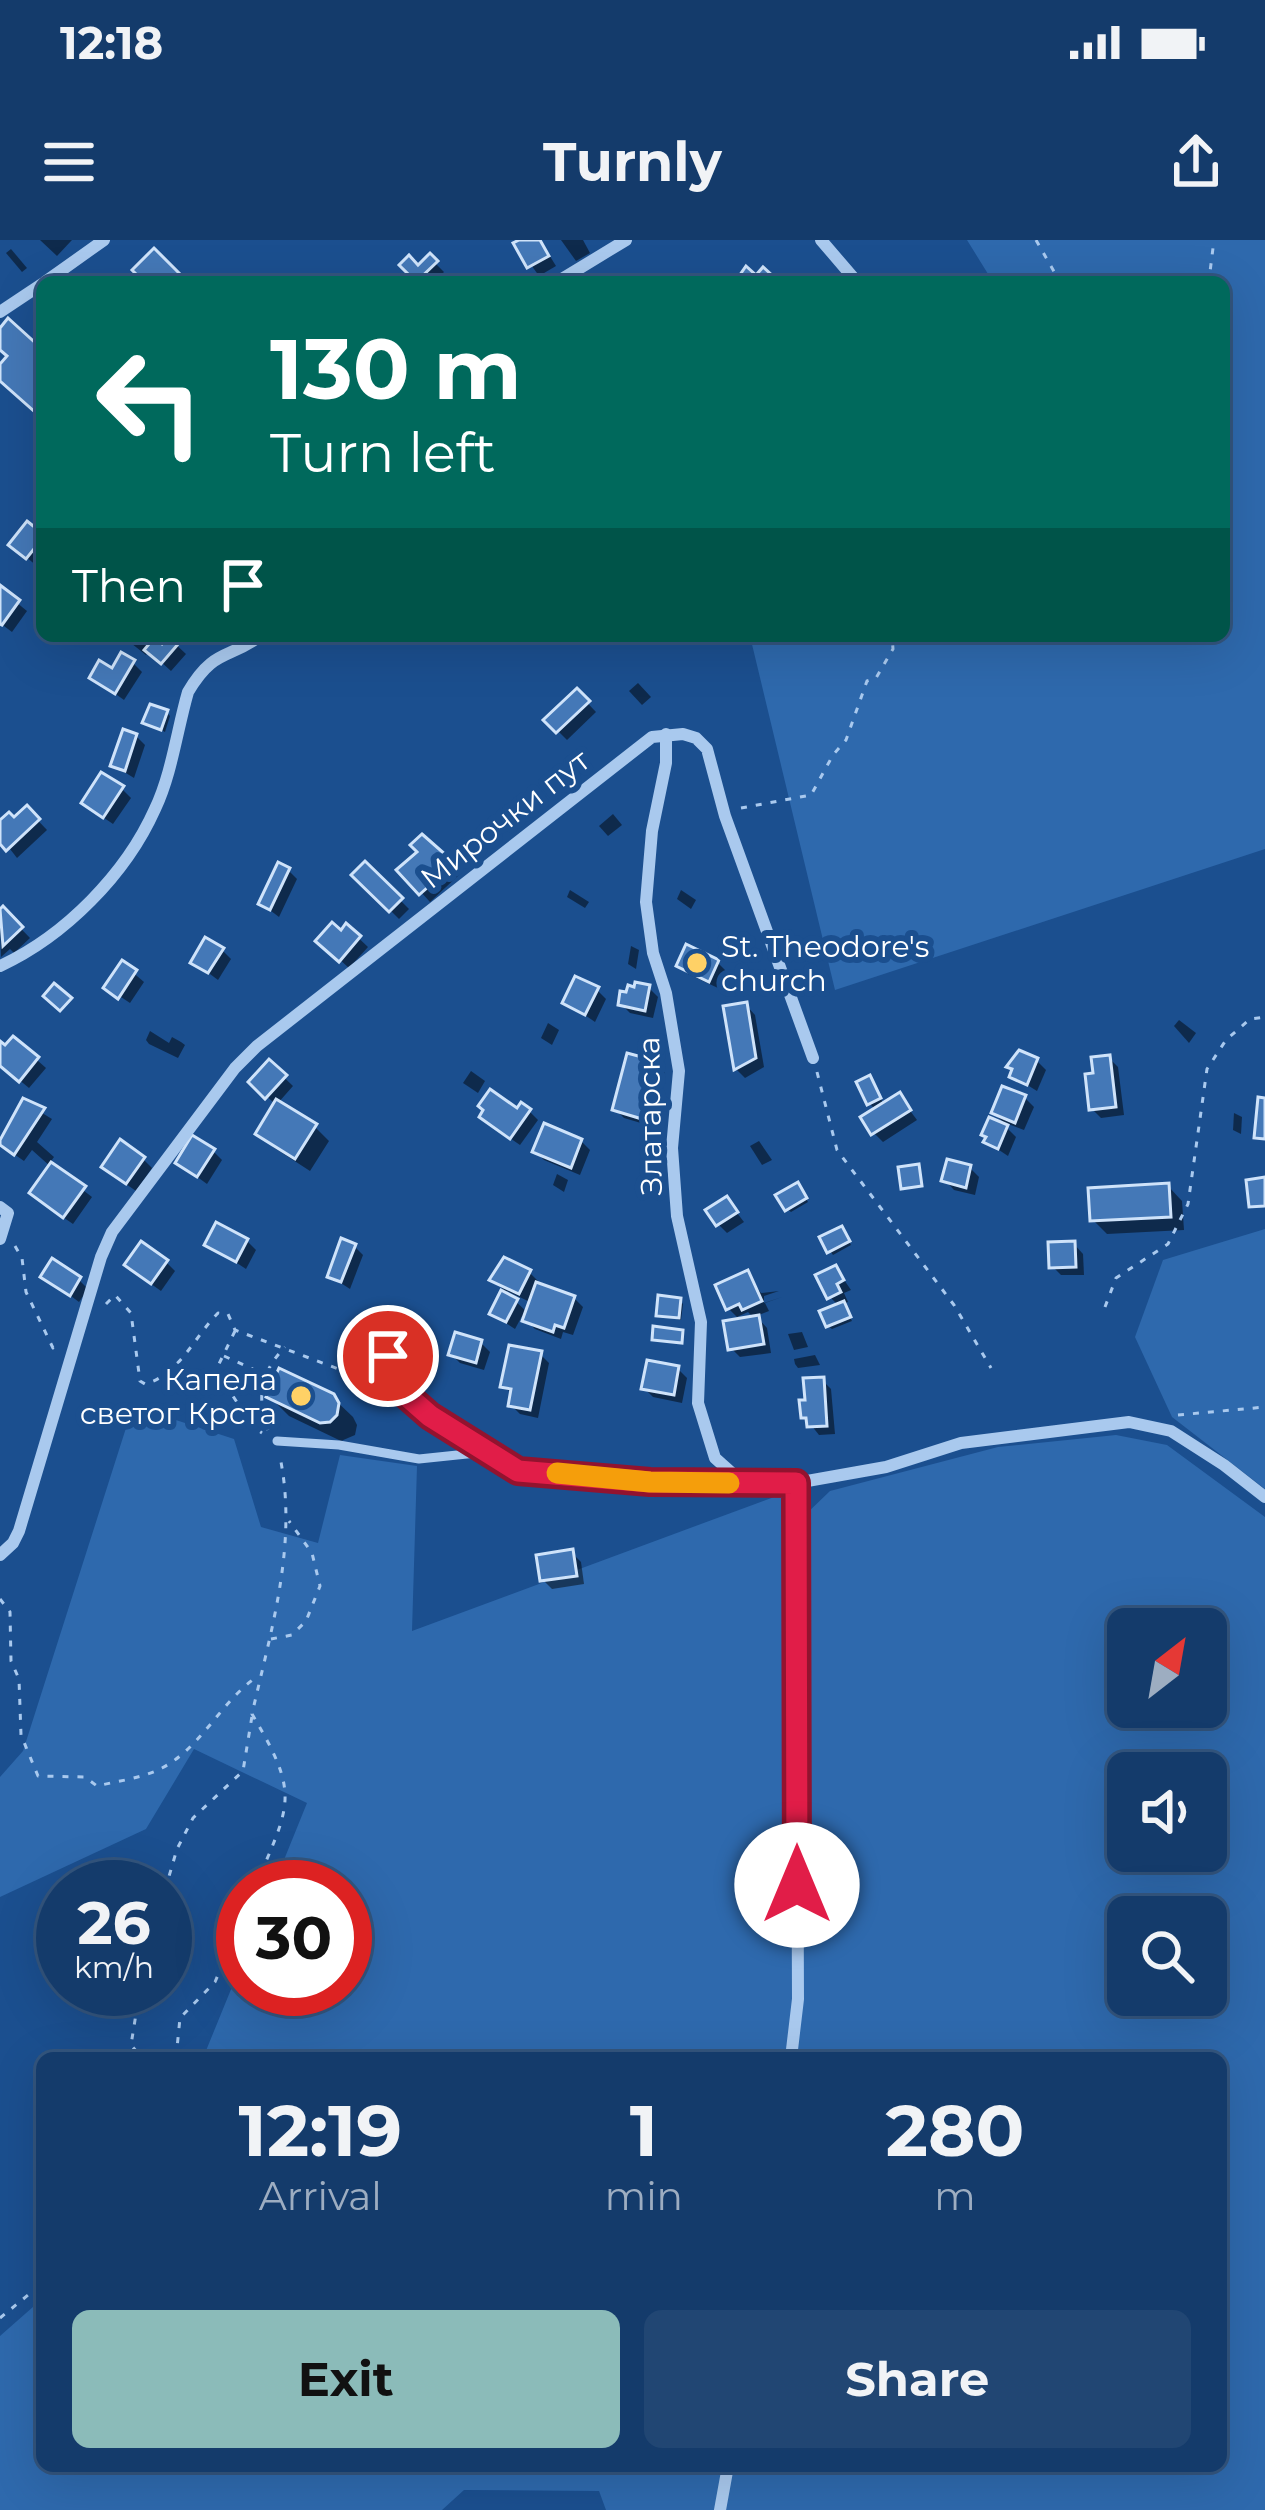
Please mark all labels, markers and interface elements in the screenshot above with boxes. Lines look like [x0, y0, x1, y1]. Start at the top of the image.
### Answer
text: 12:18 [60, 15, 163, 70]
icon: menu [36, 129, 102, 195]
text: Turnly [543, 129, 722, 195]
icon: share [1163, 129, 1229, 195]
text: 130 m [270, 318, 522, 420]
icon: left [72, 324, 228, 480]
text: Turn left [270, 420, 496, 486]
icon: arrive [210, 552, 276, 618]
text: Then [72, 558, 186, 613]
street label: Мирочки пут [413, 741, 597, 896]
place label: St. Theodore's church [721, 928, 929, 999]
marker: St. Theodore's church [684, 950, 710, 976]
street label: Златарска [630, 1036, 670, 1196]
pin [337, 1305, 439, 1407]
icon: arrive [355, 1323, 421, 1389]
place label: Капела светог Крста [80, 1361, 277, 1432]
marker: Капела светог Крста [288, 1383, 314, 1409]
north arrow [1107, 1608, 1227, 1728]
map controls [1107, 1608, 1227, 2016]
button: sound [1107, 1752, 1227, 1872]
position arrow [734, 1822, 860, 1948]
speed limit sign: 30 [216, 1860, 372, 2016]
text: 26 [77, 1886, 151, 1959]
button: search [1107, 1896, 1227, 2016]
text: km/h [74, 1949, 154, 1986]
text: 12:19 [239, 2086, 402, 2174]
text: 1 [630, 2086, 658, 2174]
text: 280 [886, 2086, 1024, 2174]
text: Arrival [259, 2172, 382, 2220]
text: min [605, 2172, 683, 2220]
text: m [934, 2172, 976, 2220]
button: Exit [72, 2310, 620, 2448]
button: Share [644, 2310, 1191, 2448]

